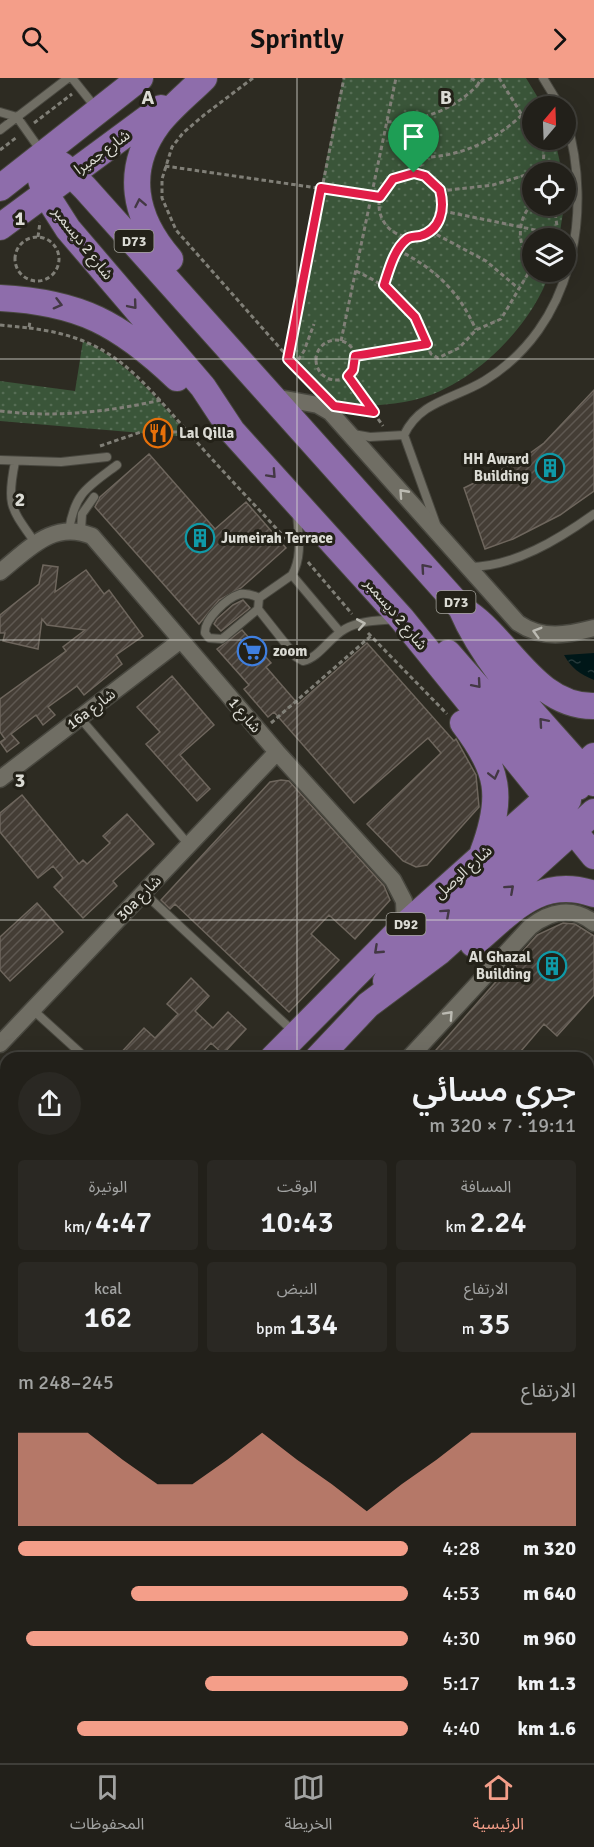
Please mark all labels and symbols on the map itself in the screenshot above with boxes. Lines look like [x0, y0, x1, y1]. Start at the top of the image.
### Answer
text: A [142, 85, 155, 110]
text: B [440, 85, 452, 110]
north arrow [522, 96, 576, 150]
pin [388, 111, 439, 173]
street label: شارع جميرا [71, 126, 135, 181]
one-way arrow [134, 199, 147, 209]
street label: شارع 2 ديسمبر [46, 202, 117, 285]
text: 1 [15, 206, 26, 231]
road number: D73 [114, 230, 154, 252]
one-way arrow [53, 297, 63, 310]
one-way arrow [125, 298, 136, 309]
restaurant icon: Lal Qilla [142, 417, 174, 449]
place label: Lal Qilla [179, 424, 234, 442]
place label: HH Award Building [463, 450, 529, 485]
building icon: HH Award Building [534, 452, 566, 484]
one-way arrow [265, 467, 276, 477]
text: 2 [15, 487, 25, 512]
one-way arrow [399, 489, 410, 500]
building icon: Jumeirah Terrace [184, 522, 216, 554]
place label: Jumeirah Terrace [221, 529, 333, 547]
one-way arrow [421, 564, 432, 574]
street label: شارع 2 ديسمبر [358, 574, 431, 656]
road number: D73 [436, 591, 476, 613]
one-way arrow [355, 618, 365, 631]
one-way arrow [532, 627, 543, 639]
supermarket icon: zoom [236, 635, 268, 667]
place label: zoom [273, 642, 307, 660]
one-way arrow [470, 677, 481, 688]
street label: 16a شارع [63, 685, 121, 736]
street label: شارع 1 [223, 694, 265, 738]
one-way arrow [539, 718, 550, 729]
text: 3 [15, 768, 25, 793]
one-way arrow [486, 770, 499, 780]
street label: شارع الوصل [430, 841, 498, 905]
street label: 30a شارع [113, 871, 167, 927]
one-way arrow [503, 885, 514, 896]
one-way arrow [439, 909, 450, 920]
road number: D92 [386, 913, 426, 935]
one-way arrow [374, 943, 385, 954]
place label: Al Ghazal Building [469, 948, 531, 983]
building icon: Al Ghazal Building [536, 950, 568, 982]
one-way arrow [441, 1011, 452, 1022]

